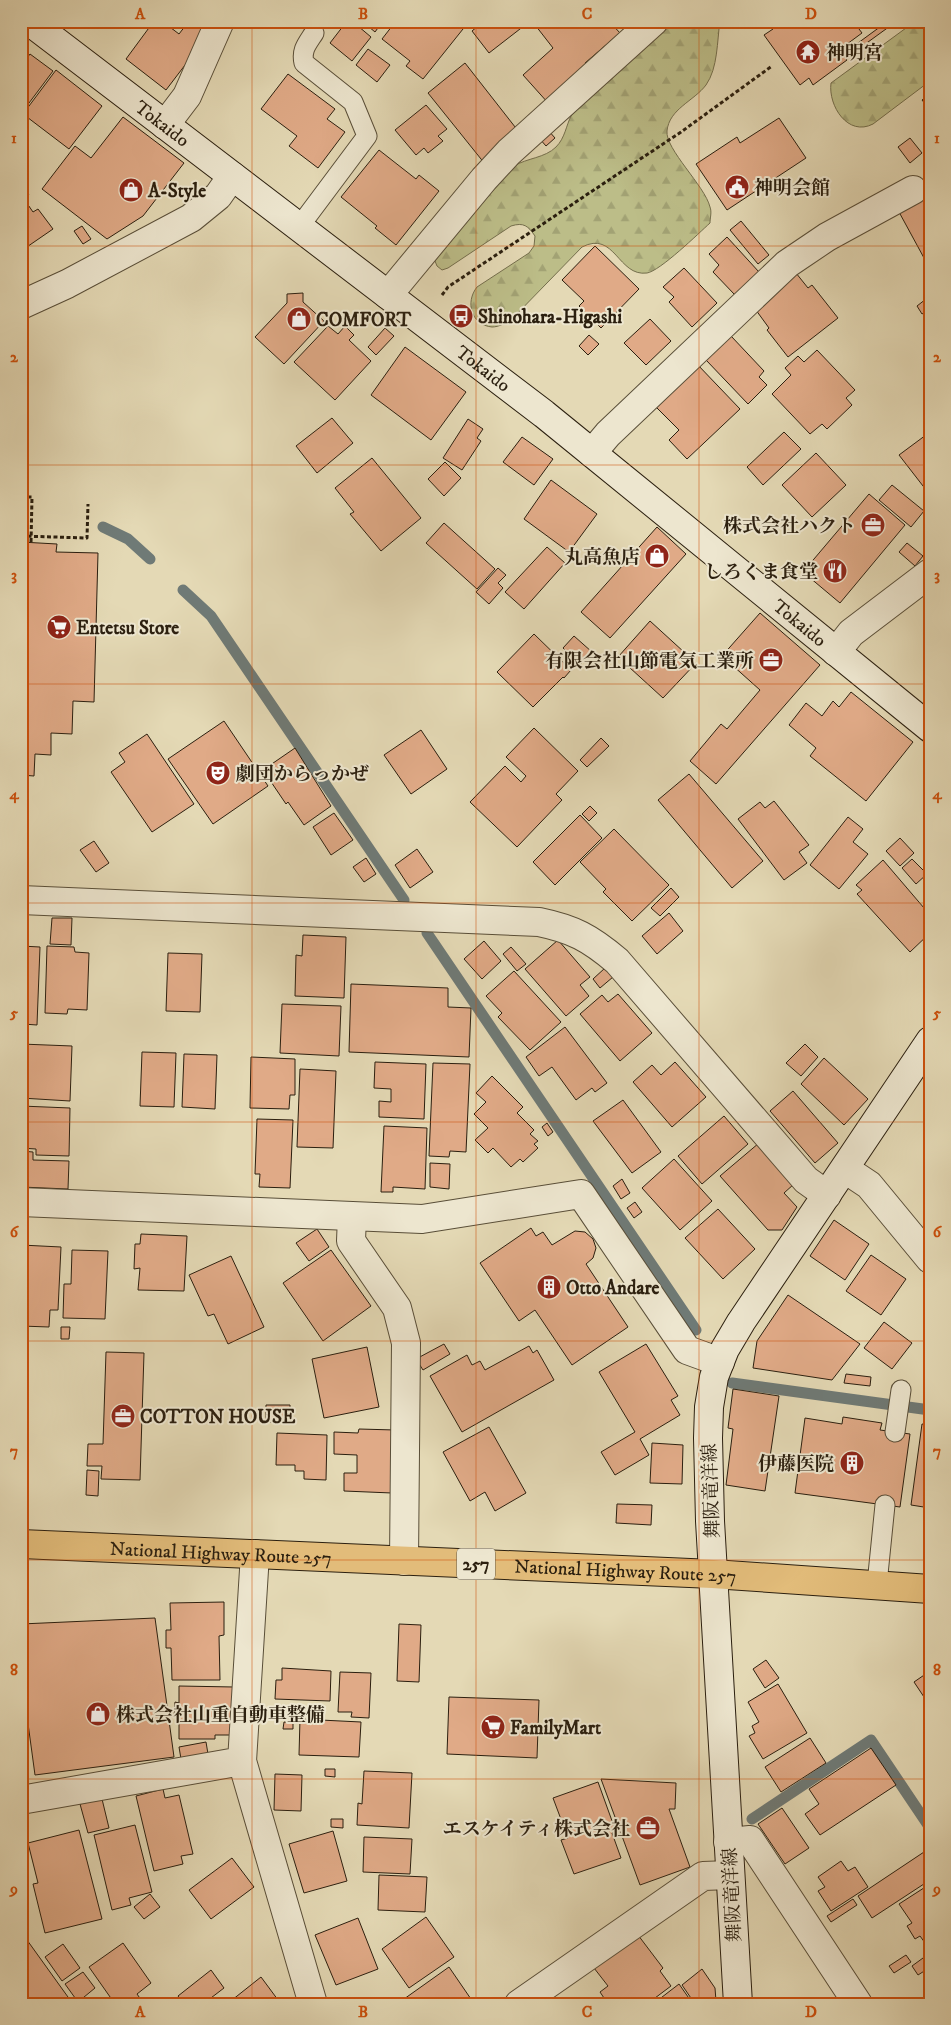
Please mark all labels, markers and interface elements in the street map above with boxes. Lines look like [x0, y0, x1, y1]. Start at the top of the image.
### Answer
text: A [134, 4, 146, 24]
text: B [358, 4, 368, 24]
text: C [582, 4, 592, 24]
text: D [805, 4, 817, 24]
temple icon: 神明宮 [795, 39, 821, 65]
place label: 神明宮 [826, 42, 883, 65]
street label: Tokaido [130, 96, 194, 152]
text: 1 [11, 128, 17, 148]
text: 1 [934, 128, 940, 148]
public building icon: 神明会館 [724, 174, 750, 200]
shop icon: A-Style [118, 177, 144, 203]
place label: 神明会館 [754, 177, 830, 200]
place label: A-Style [147, 180, 206, 203]
bus stop icon: Shinohara-Higashi [448, 303, 474, 329]
shop icon: COMFORT [286, 306, 312, 332]
place label: Shinohara-Higashi [478, 306, 622, 329]
place label: COMFORT [316, 309, 412, 332]
street label: Tokaido [451, 341, 515, 397]
text: 2 [10, 347, 19, 367]
text: 2 [933, 347, 942, 367]
office icon: 株式会社ハクト [860, 512, 886, 538]
place label: 株式会社ハクト [723, 515, 856, 538]
shop icon: 丸高魚店 [644, 543, 670, 569]
place label: 丸高魚店 [564, 546, 640, 569]
restaurant icon: しろくま食堂 [822, 558, 848, 584]
place label: しろくま食堂 [704, 561, 818, 584]
text: 3 [11, 565, 17, 585]
text: 3 [934, 565, 940, 585]
street label: Tokaido [768, 595, 831, 652]
supermarket icon: Entetsu Store [46, 614, 72, 640]
place label: Entetsu Store [76, 617, 179, 640]
office icon: 有限会社山節電気工業所 [758, 647, 784, 673]
place label: 有限会社山節電気工業所 [545, 650, 754, 673]
theatre icon: 劇団からっかぜ [205, 760, 231, 786]
place label: 劇団からっかぜ [236, 763, 369, 786]
text: 4 [8, 784, 19, 804]
text: 4 [931, 784, 942, 804]
text: 5 [9, 1003, 18, 1023]
text: 5 [932, 1003, 941, 1023]
text: 6 [10, 1222, 20, 1242]
text: 6 [933, 1222, 943, 1242]
building icon: Otto Andare [536, 1274, 562, 1300]
place label: Otto Andare [566, 1277, 660, 1300]
office icon: COTTON HOUSE [110, 1403, 136, 1429]
place label: COTTON HOUSE [140, 1406, 296, 1429]
text: 7 [10, 1441, 18, 1461]
text: 7 [933, 1441, 941, 1461]
street label: 舞阪竜洋線 [698, 1443, 725, 1539]
building icon: 伊藤医院 [839, 1450, 865, 1476]
place label: 伊藤医院 [758, 1453, 834, 1476]
street label: National Highway Route 257 [109, 1538, 332, 1570]
road number: 257 [457, 1548, 495, 1580]
street label: National Highway Route 257 [514, 1555, 737, 1589]
text: 8 [10, 1660, 18, 1680]
text: 8 [933, 1660, 941, 1680]
shop icon: 株式会社山重自動車整備 [85, 1701, 111, 1727]
place label: 株式会社山重自動車整備 [116, 1704, 325, 1727]
supermarket icon: FamilyMart [480, 1714, 506, 1740]
place label: FamilyMart [510, 1717, 602, 1740]
office icon: エスケイティ株式会社 [635, 1815, 661, 1841]
place label: エスケイティ株式会社 [443, 1818, 630, 1841]
street label: 舞阪竜洋線 [719, 1847, 746, 1943]
text: 9 [9, 1879, 18, 1899]
text: 9 [932, 1879, 941, 1899]
text: A [134, 2002, 146, 2022]
text: B [358, 2002, 368, 2022]
text: C [582, 2002, 592, 2022]
text: D [805, 2002, 817, 2022]

